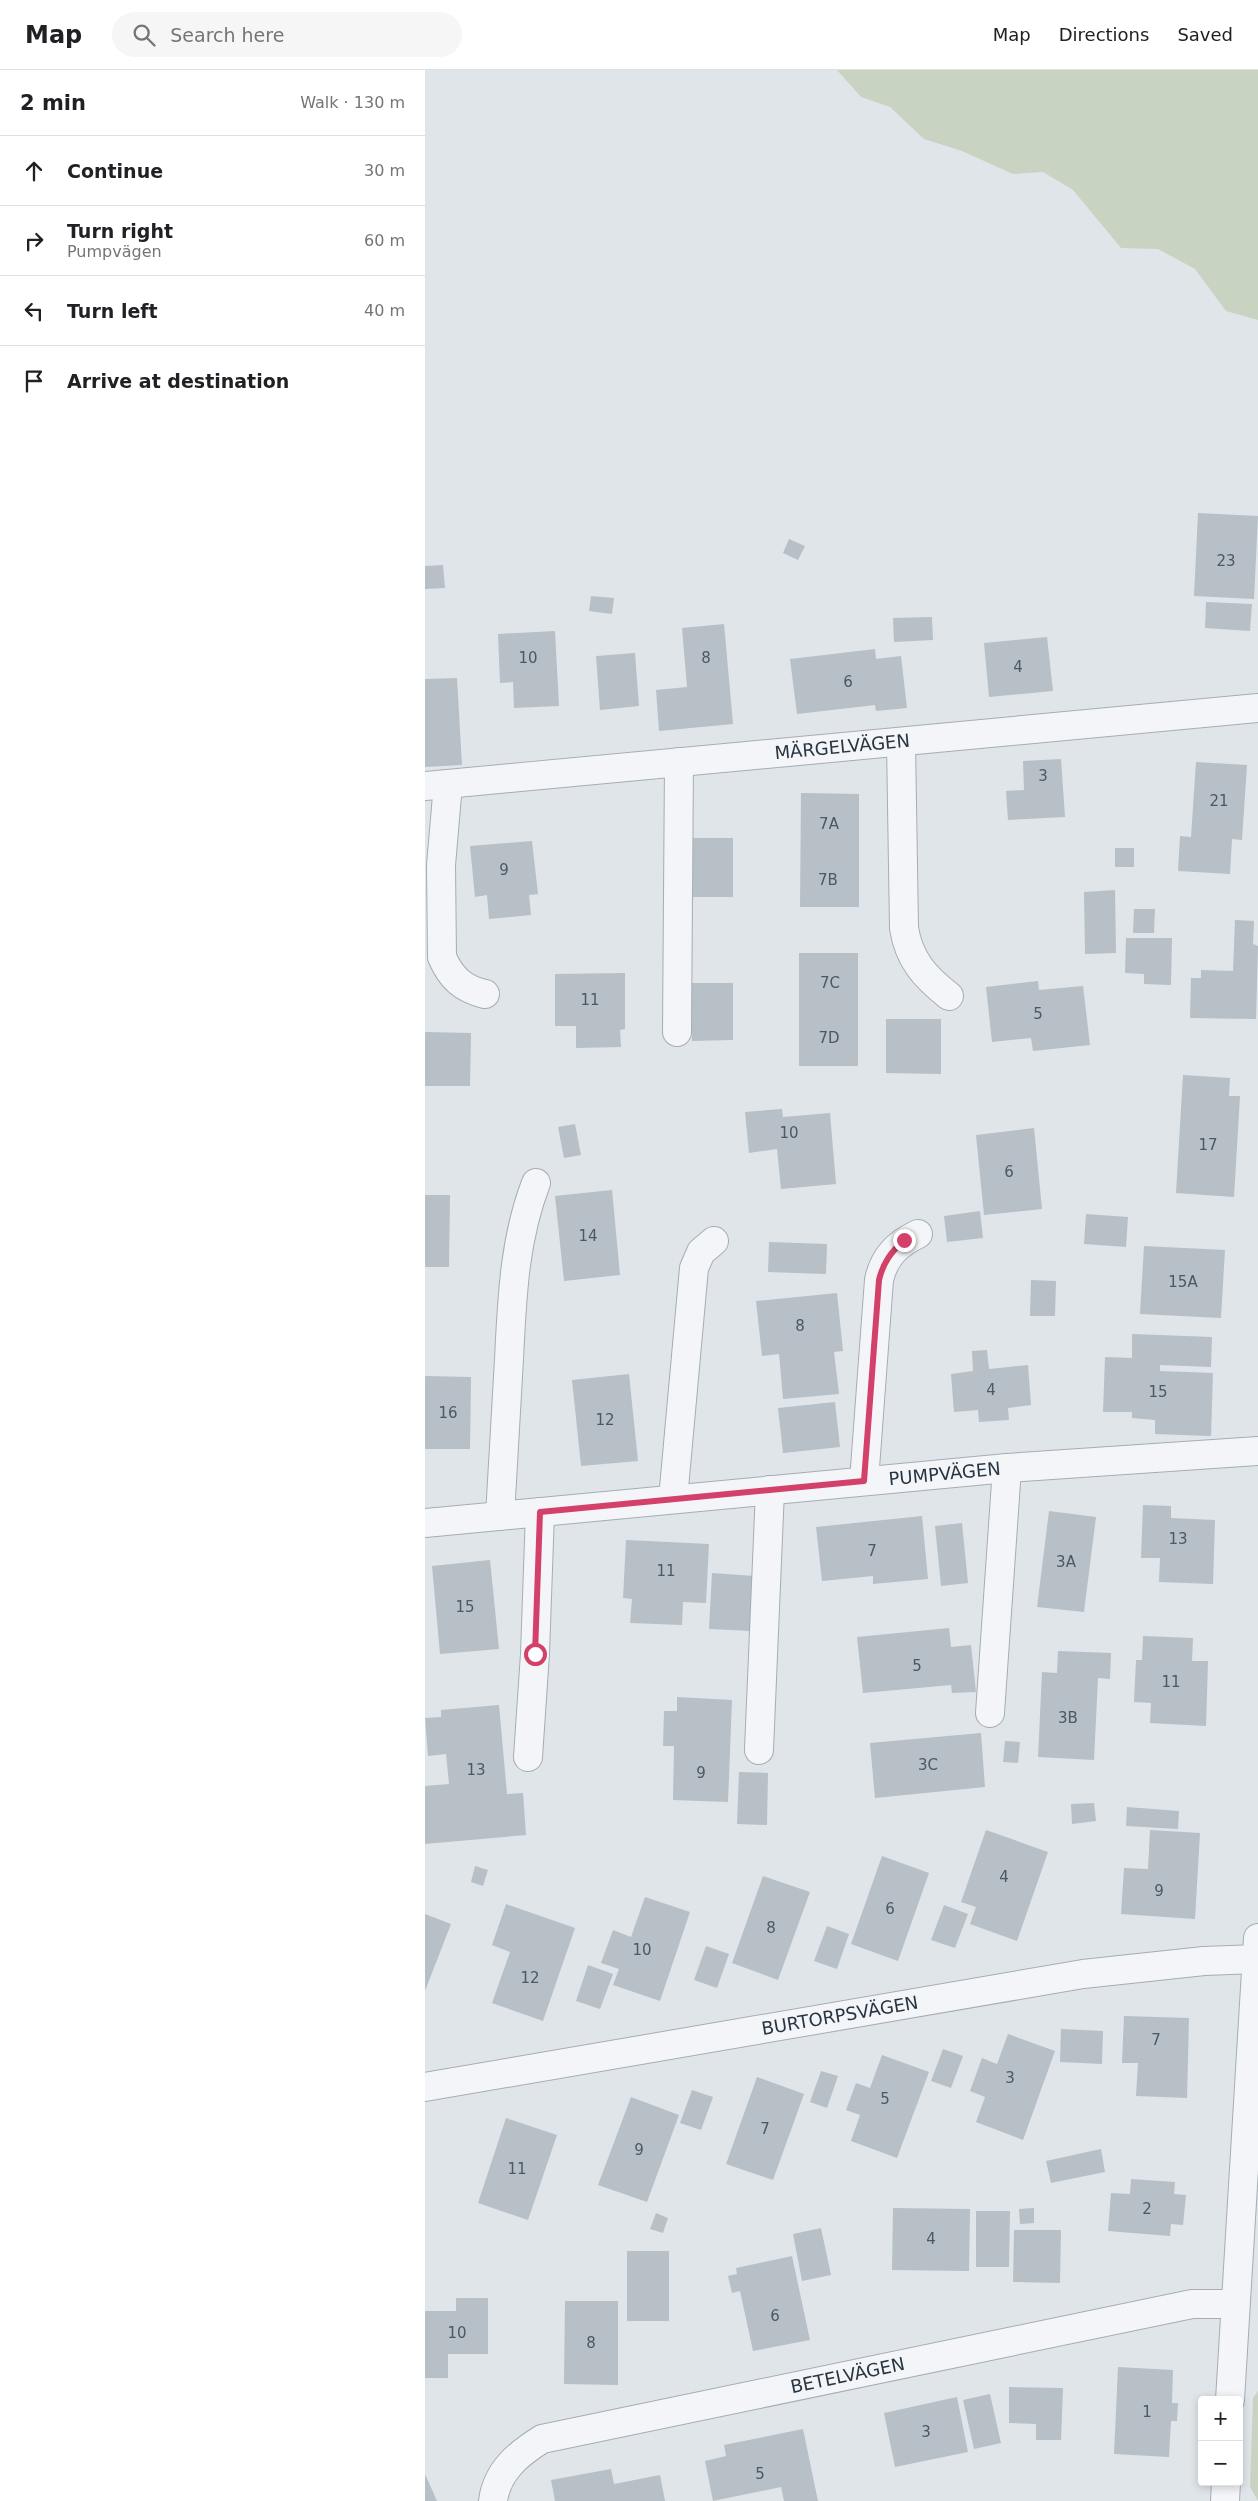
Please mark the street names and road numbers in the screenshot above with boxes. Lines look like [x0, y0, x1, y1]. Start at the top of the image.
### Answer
street label: MÄRGELVÄGEN [774, 730, 911, 763]
street label: PUMPVÄGEN [888, 1458, 1002, 1489]
street label: BURTORPSVÄGEN [760, 1991, 920, 2039]
street label: BETELVÄGEN [788, 2353, 906, 2397]

